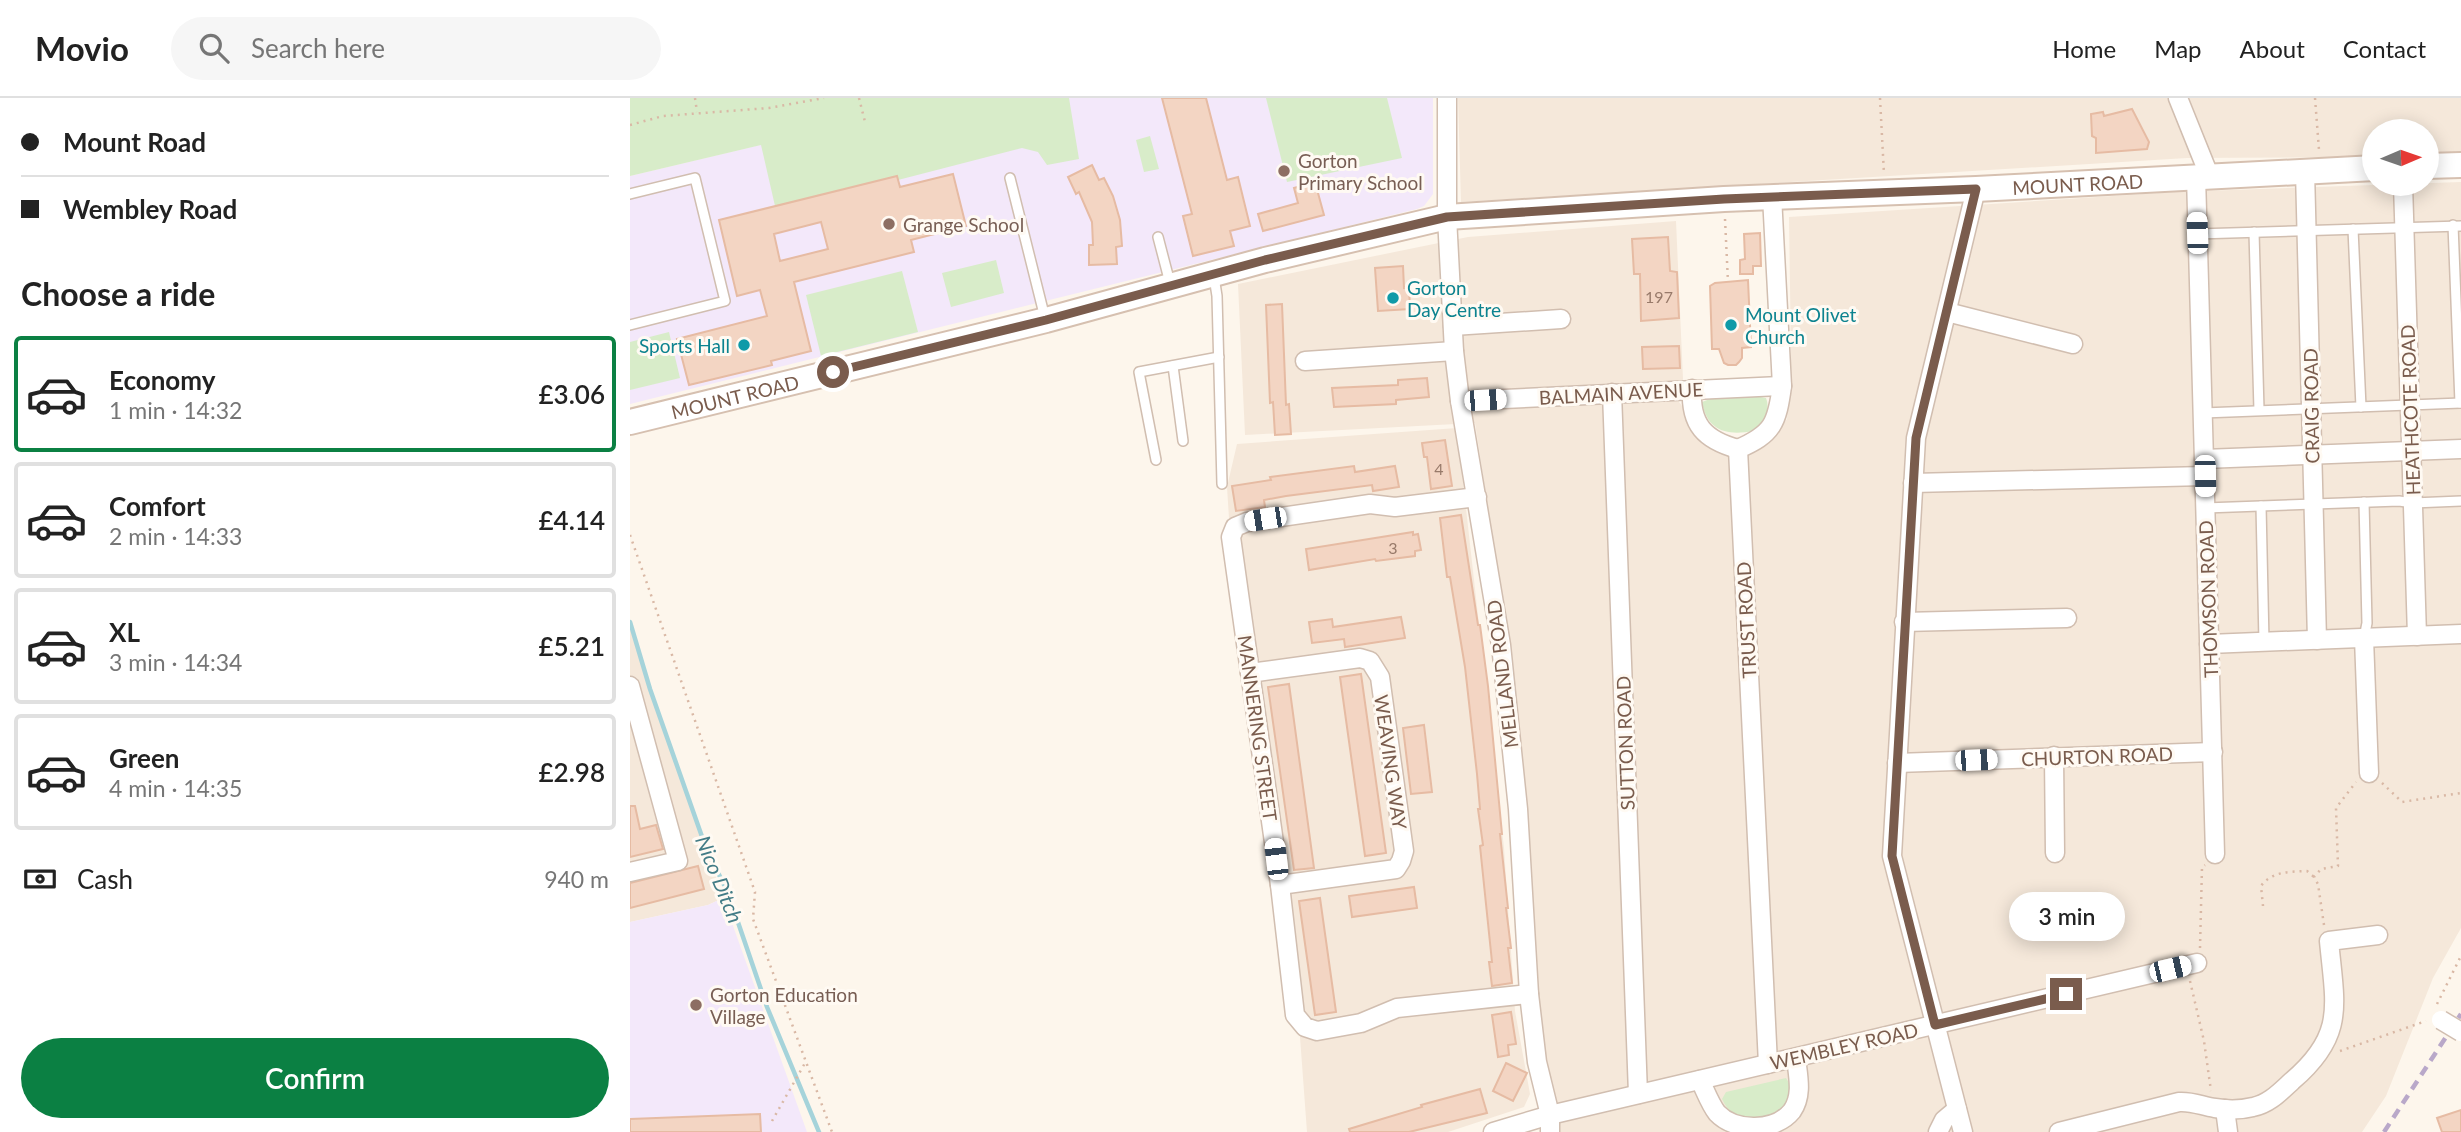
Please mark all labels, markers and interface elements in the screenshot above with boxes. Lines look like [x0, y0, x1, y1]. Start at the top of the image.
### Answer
search box [171, 17, 661, 80]
text: Movio [35, 28, 129, 68]
icon: search [195, 29, 233, 67]
text: Search here [251, 32, 385, 64]
text: Home [2052, 34, 2116, 63]
text: Map [2154, 34, 2202, 63]
text: About [2240, 34, 2305, 63]
text: Contact [2343, 34, 2426, 63]
north arrow [2362, 119, 2440, 196]
map controls [2362, 119, 2439, 196]
text: Mount Road [63, 126, 206, 158]
place label: Gorton Primary School [1298, 149, 1423, 194]
marker: Gorton Primary School [1276, 163, 1292, 179]
street label: MOUNT ROAD [2012, 169, 2144, 199]
text: Wembley Road [63, 193, 237, 225]
car [2186, 212, 2209, 254]
place label: Grange School [903, 213, 1024, 236]
marker: Grange School [881, 216, 897, 232]
text: Choose a ride [21, 274, 215, 313]
place label: Gorton Day Centre [1407, 276, 1501, 321]
house number: 197 [1645, 287, 1673, 306]
marker: Gorton Day Centre [1385, 290, 1401, 306]
place label: Mount Olivet Church [1745, 303, 1856, 348]
marker: Mount Olivet Church [1723, 317, 1739, 333]
street label: HEATHCOTE ROAD [2396, 324, 2424, 496]
place label: Sports Hall [639, 334, 730, 357]
marker: Sports Hall [736, 337, 752, 353]
street label: CRAIG ROAD [2298, 348, 2324, 464]
route start [817, 356, 849, 388]
icon: car [25, 363, 88, 426]
text: Economy [109, 364, 215, 396]
street label: MOUNT ROAD [669, 370, 801, 423]
street label: BALMAIN AVENUE [1538, 377, 1704, 409]
text: £3.06 [539, 378, 605, 410]
car [1464, 388, 1507, 412]
text: 1 min · 14:32 [109, 396, 242, 424]
car [2195, 455, 2216, 497]
house number: 4 [1434, 459, 1444, 478]
icon: car [25, 489, 88, 552]
text: Comfort [109, 490, 206, 522]
text: £4.14 [539, 504, 605, 536]
car [1243, 505, 1288, 533]
street label: THOMSON ROAD [2194, 520, 2222, 678]
text: 2 min · 14:33 [109, 522, 242, 550]
house number: 3 [1388, 538, 1398, 557]
street label: TRUST ROAD [1731, 561, 1761, 679]
street label: MELLAND ROAD [1482, 599, 1522, 749]
icon: car [25, 615, 88, 678]
text: XL [109, 616, 140, 648]
text: £5.21 [539, 630, 605, 662]
street label: MANNERING STREET [1234, 634, 1282, 822]
text: 3 min · 14:34 [109, 648, 242, 676]
street label: SUTTON ROAD [1611, 675, 1639, 811]
street label: WEAVING WAY [1370, 693, 1412, 831]
icon: car [25, 741, 88, 804]
text: Green [109, 742, 179, 774]
street label: CHURTON ROAD [2021, 742, 2173, 770]
car [1955, 749, 1998, 771]
text: £2.98 [539, 756, 605, 788]
text: 4 min · 14:35 [109, 774, 242, 802]
water label: Nico Ditch [691, 832, 749, 926]
car [1264, 837, 1289, 881]
icon: cash [21, 860, 59, 898]
text: Cash [77, 863, 133, 895]
text: 940 m [544, 865, 609, 893]
callout: 3 min [2008, 892, 2124, 942]
text: 3 min [2039, 902, 2095, 930]
car [2148, 954, 2193, 984]
route end [2050, 978, 2082, 1010]
place label: Gorton Education Village [710, 983, 858, 1028]
marker: Gorton Education Village [688, 997, 704, 1013]
street label: WEMBLEY ROAD [1768, 1018, 1920, 1074]
button: Confirm [21, 1038, 609, 1118]

